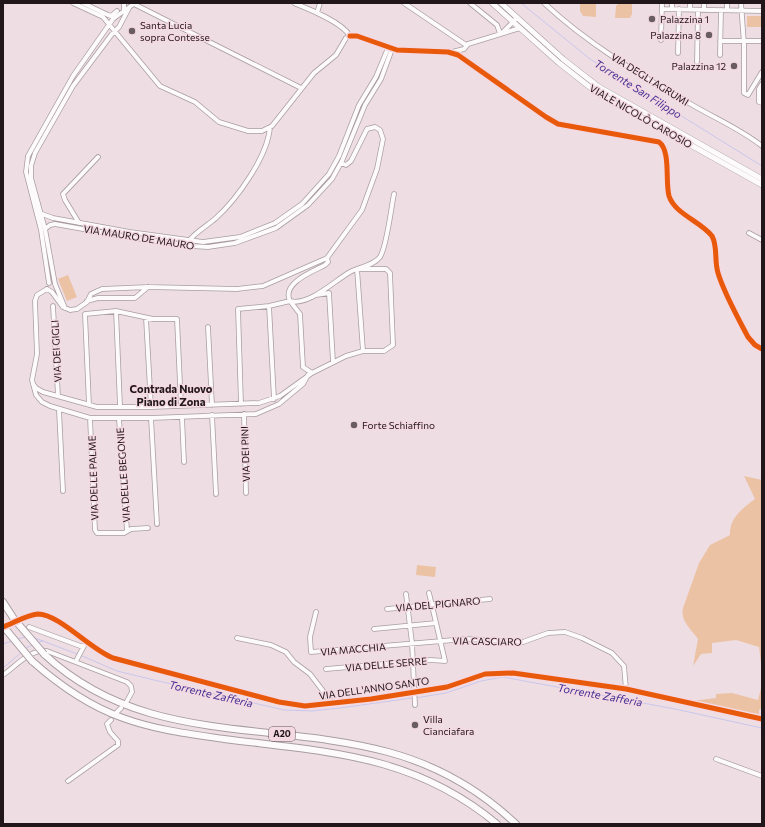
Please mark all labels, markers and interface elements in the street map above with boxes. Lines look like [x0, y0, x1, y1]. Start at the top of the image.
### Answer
place label: Palazzina 1 [660, 13, 709, 25]
marker: Palazzina 1 [647, 14, 657, 24]
place label: Santa Lucia sopra Contesse [140, 19, 210, 43]
marker: Santa Lucia sopra Contesse [127, 26, 137, 36]
place label: Palazzina 8 [650, 29, 701, 41]
marker: Palazzina 8 [704, 30, 714, 40]
street label: VIA DEGLI AGRUMI [609, 50, 691, 108]
water label: Torrente San Filippo [592, 56, 685, 121]
place label: Palazzina 12 [672, 60, 726, 72]
marker: Palazzina 12 [729, 61, 739, 71]
street label: VIALE NICOLÒ CAROSIO [588, 82, 694, 150]
street label: VIA MAURO DE MAURO [83, 222, 195, 252]
street label: VIA DEI GIGLI [48, 319, 64, 383]
district label: Contrada Nuovo Piano di Zona [130, 382, 213, 408]
place label: Forte Schiaffino [362, 419, 435, 431]
marker: Forte Schiaffino [349, 420, 359, 430]
street label: VIA DEI PINI [238, 426, 252, 482]
street label: VIA DELLE BEGONIE [114, 427, 132, 523]
street label: VIA DELLE PALME [86, 435, 100, 521]
street label: VIA DEL PIGNARO [395, 594, 481, 614]
street label: VIA CASCIARO [452, 634, 522, 648]
street label: VIA MACCHIA [320, 640, 386, 658]
street label: VIA DELLE SERRE [345, 654, 428, 674]
street label: VIA DELL'ANNO SANTO [318, 674, 430, 702]
water label: Torrente Zafferia [168, 678, 255, 710]
water label: Torrente Zafferia [557, 681, 644, 708]
place label: Villa Cianciafara [423, 713, 474, 737]
marker: Villa Cianciafara [410, 720, 420, 730]
road number: A20 [269, 727, 295, 741]

